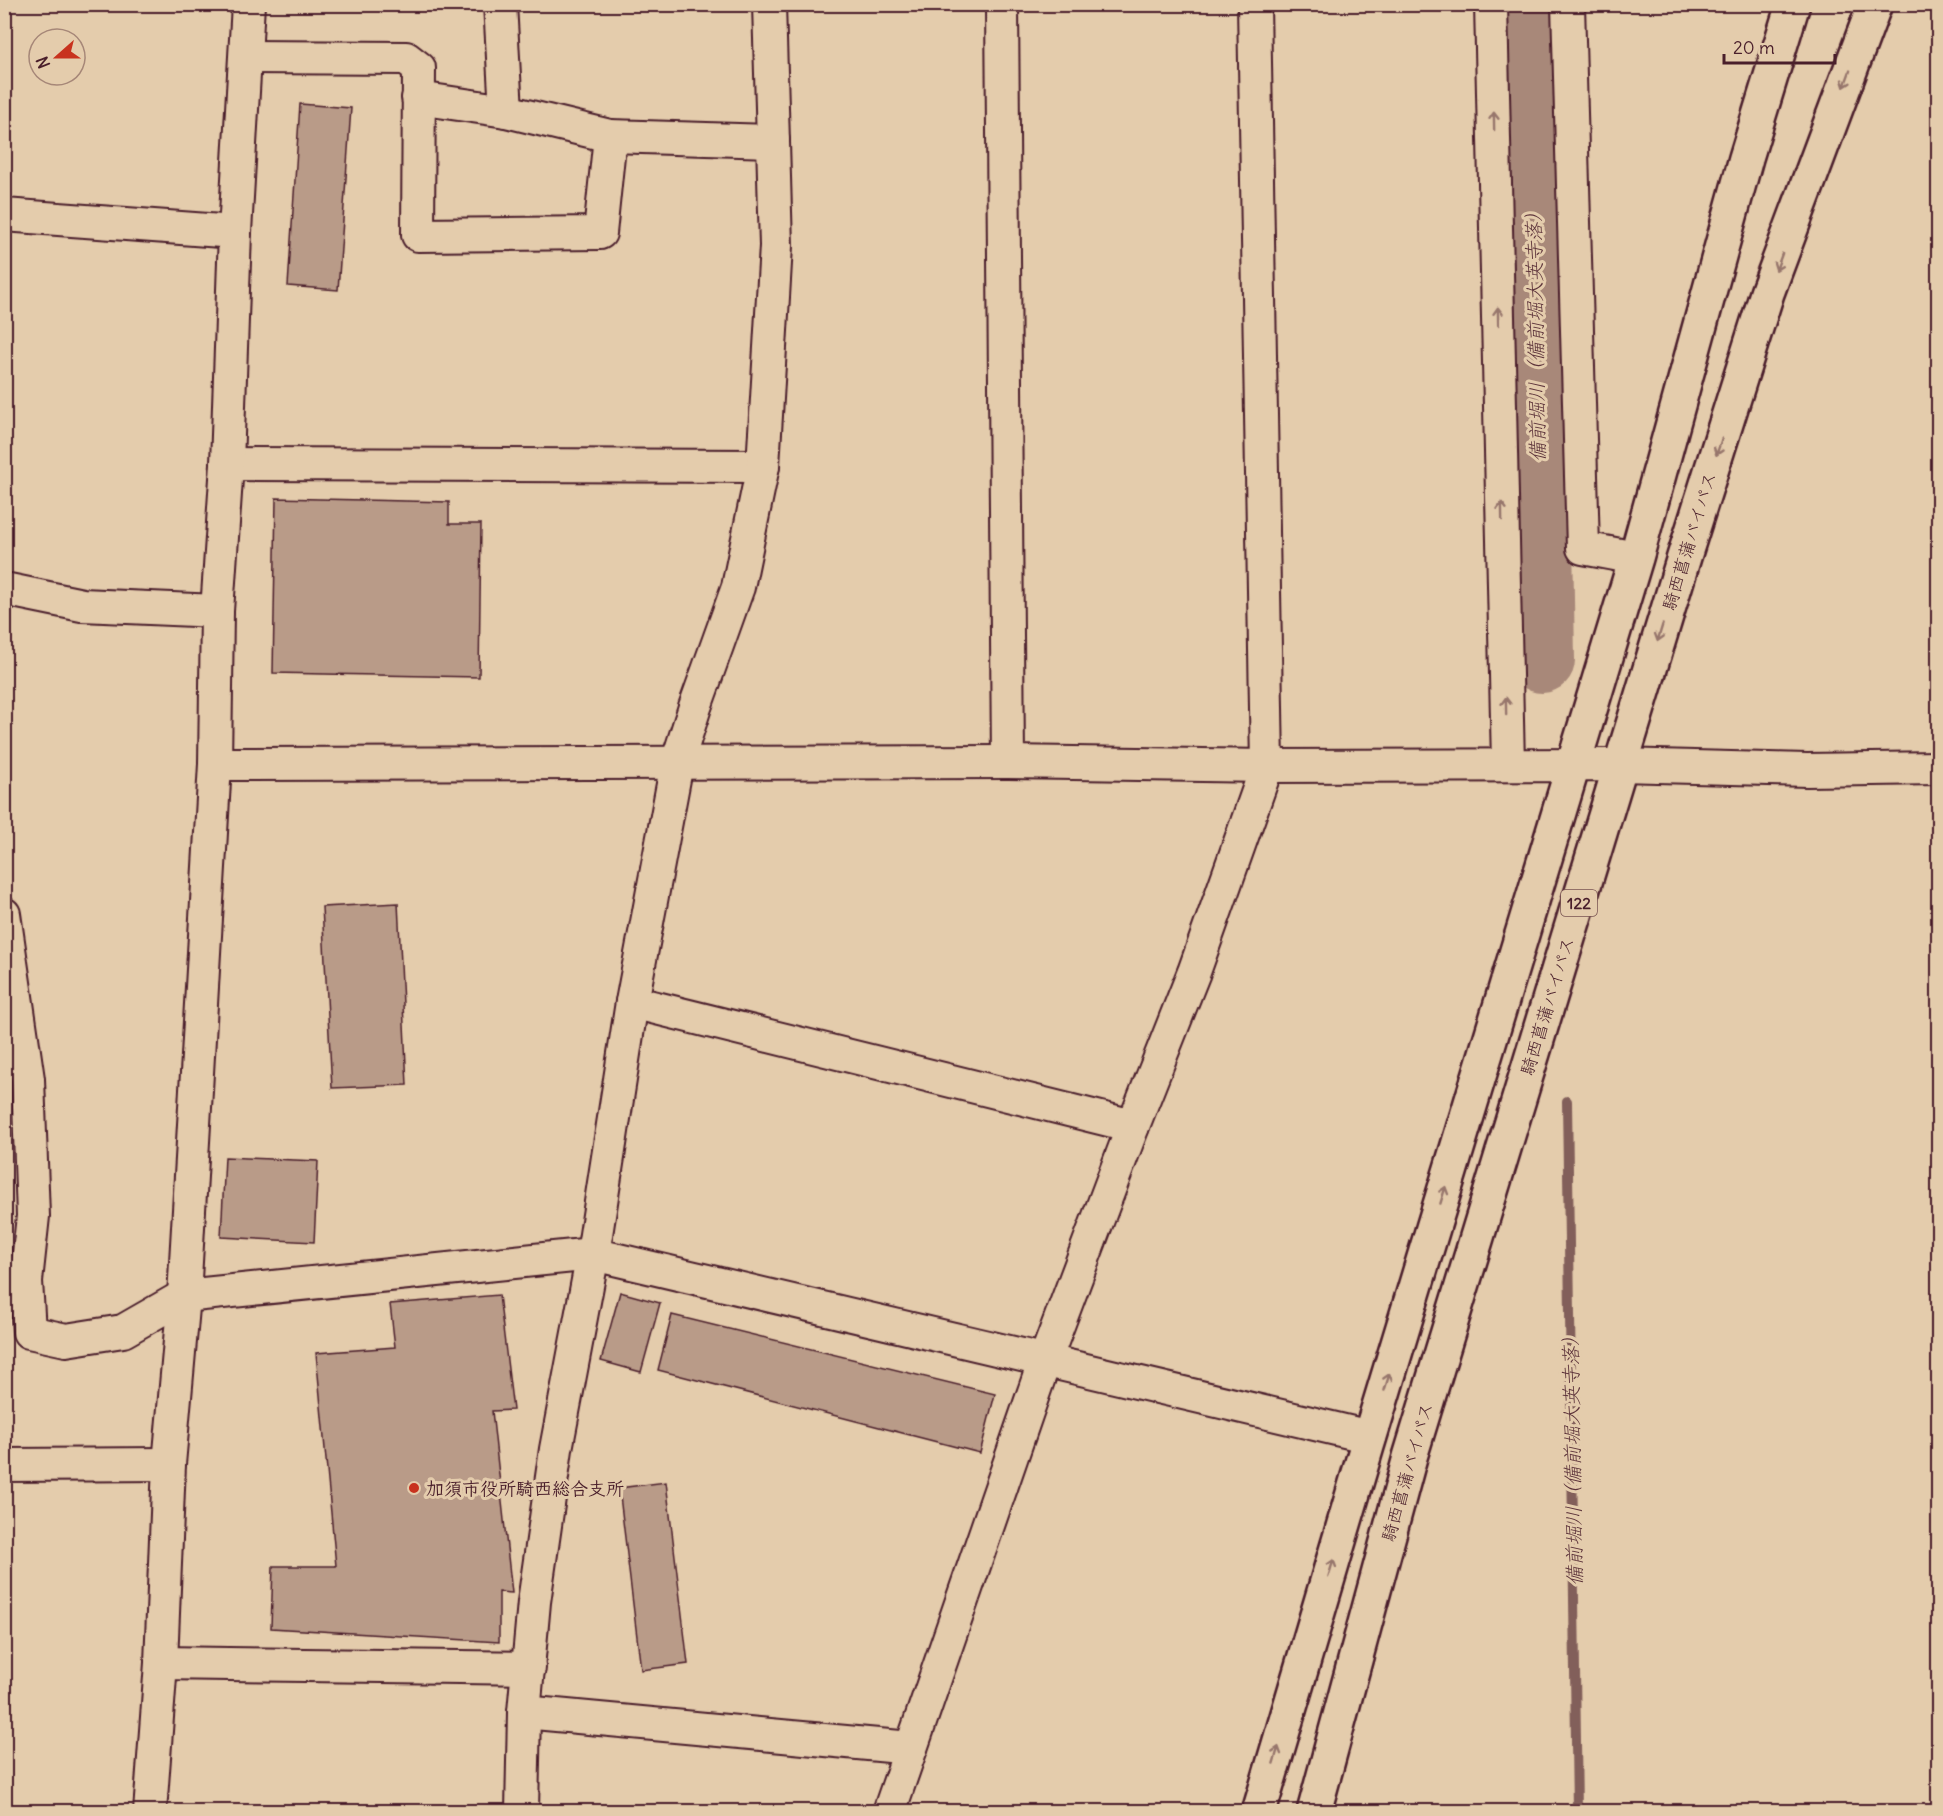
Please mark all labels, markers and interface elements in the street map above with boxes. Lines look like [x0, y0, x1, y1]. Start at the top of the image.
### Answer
north arrow [27, 27, 87, 87]
scale bar [1724, 27, 1835, 65]
text: 20 m [1733, 36, 1775, 59]
text: N [32, 54, 54, 71]
one-way arrow [1841, 69, 1852, 88]
one-way arrow [1488, 111, 1500, 131]
water label: 備前堀川（備前堀大英寺落） [1520, 202, 1550, 462]
one-way arrow [1773, 252, 1784, 270]
one-way arrow [1492, 306, 1504, 326]
one-way arrow [1713, 437, 1724, 456]
street label: 騎西菖蒲バイパス [1657, 469, 1721, 613]
one-way arrow [1496, 501, 1508, 521]
one-way arrow [1654, 623, 1665, 642]
one-way arrow [1501, 696, 1512, 716]
road number: 122 [1561, 890, 1597, 916]
street label: 騎西菖蒲バイパス [1515, 934, 1579, 1078]
one-way arrow [1439, 1186, 1450, 1205]
water label: 備前堀川（備前堀大英寺落） [1557, 1326, 1587, 1586]
one-way arrow [1382, 1373, 1393, 1392]
street label: 騎西菖蒲バイパス [1376, 1400, 1438, 1544]
place label: 加須市役所騎西総合支所 [426, 1477, 624, 1500]
marker: 加須市役所騎西総合支所 [407, 1481, 421, 1495]
one-way arrow [1326, 1559, 1337, 1578]
one-way arrow [1271, 1746, 1282, 1765]

